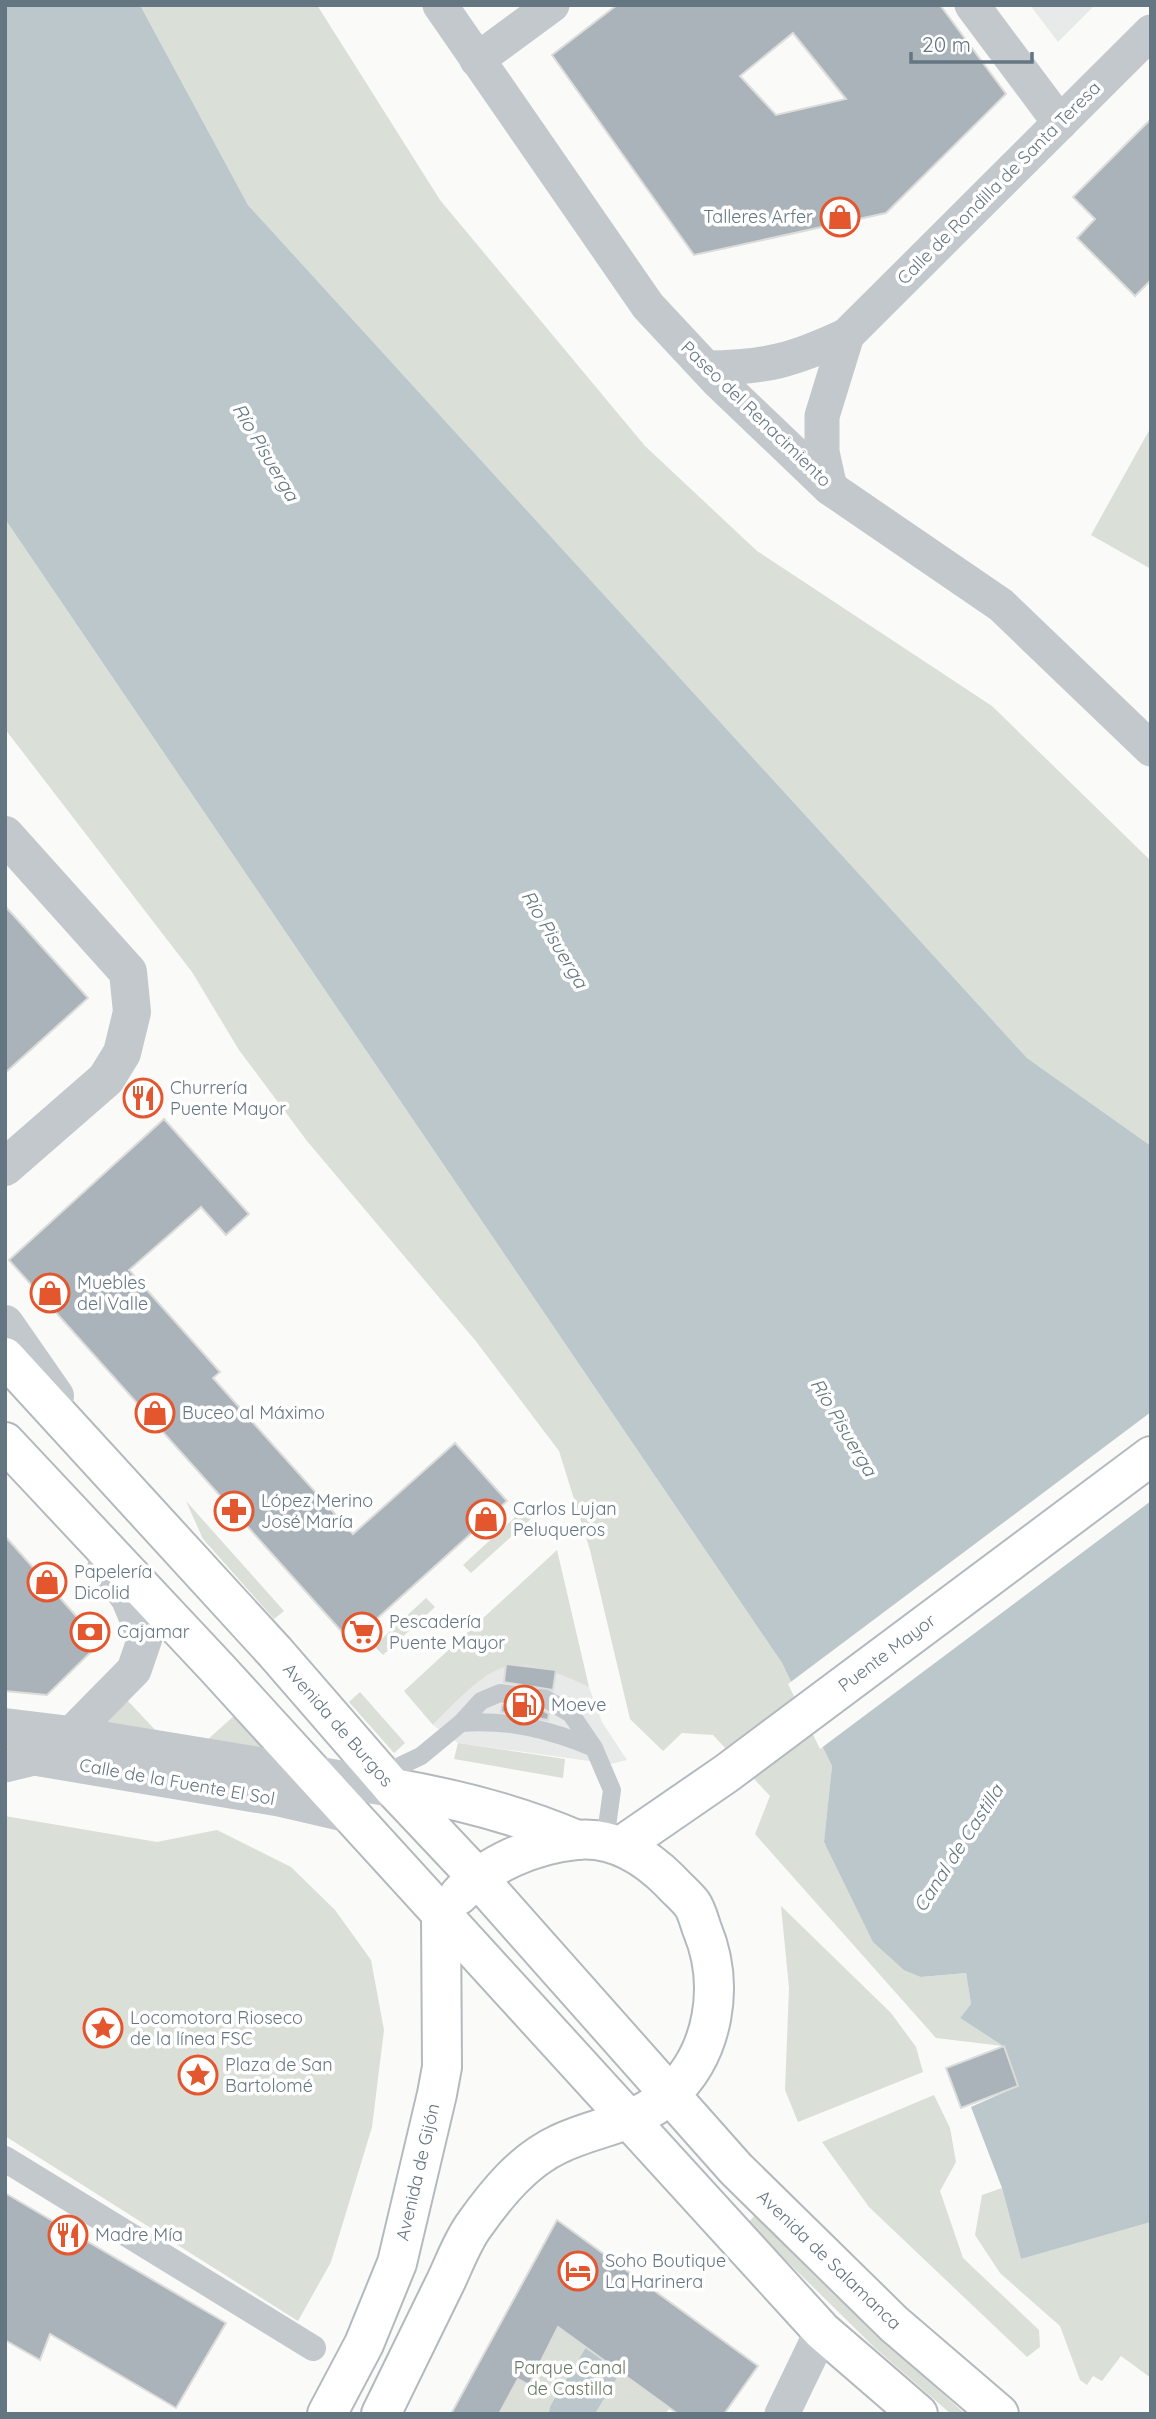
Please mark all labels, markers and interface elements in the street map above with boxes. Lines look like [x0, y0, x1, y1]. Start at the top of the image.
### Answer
scale bar [911, 21, 1032, 65]
text: 20 m [922, 31, 971, 57]
street label: Calle de Rondilla de Santa Teresa [892, 76, 1105, 289]
shop icon: Talleres Arfer [819, 196, 861, 238]
place label: Talleres Arfer [703, 205, 813, 228]
street label: Paseo del Renacimiento [676, 336, 836, 492]
water label: Río Pisuerga [227, 399, 305, 506]
water label: Río Pisuerga [516, 886, 594, 993]
place label: Churrería Puente Mayor [170, 1076, 286, 1120]
restaurant icon: Churrería Puente Mayor [122, 1077, 164, 1119]
place label: Muebles del Valle [77, 1271, 148, 1315]
shop icon: Muebles del Valle [29, 1272, 71, 1314]
water label: Río Pisuerga [805, 1374, 883, 1481]
shop icon: Buceo al Máximo [134, 1392, 176, 1434]
place label: Buceo al Máximo [182, 1401, 325, 1424]
place label: López Merino José María [261, 1489, 373, 1533]
pharmacy icon: López Merino José María [213, 1490, 255, 1532]
place label: Carlos Lujan Peluqueros [513, 1497, 617, 1541]
shop icon: Carlos Lujan Peluqueros [465, 1498, 507, 1540]
place label: Papelería Dicolid [74, 1560, 152, 1604]
shop icon: Papelería Dicolid [26, 1561, 68, 1603]
street label: Puente Mayor [833, 1608, 940, 1697]
place label: Pescadería Puente Mayor [389, 1610, 505, 1654]
bank icon: Cajamar [69, 1611, 111, 1653]
supermarket icon: Pescadería Puente Mayor [341, 1611, 383, 1653]
place label: Cajamar [117, 1620, 190, 1643]
street label: Avenida de Burgos [278, 1658, 398, 1791]
fuel station icon: Moeve [503, 1684, 545, 1726]
place label: Moeve [551, 1693, 606, 1716]
street label: Calle de la Fuente El Sol [78, 1753, 277, 1810]
water label: Canal de Castilla [908, 1779, 1009, 1916]
place label: Locomotora Rioseco de la línea FSC [130, 2006, 303, 2050]
place icon: Locomotora Rioseco de la línea FSC [82, 2007, 124, 2049]
place label: Plaza de San Bartolomé [225, 2053, 333, 2097]
place icon: Plaza de San Bartolomé [177, 2054, 219, 2096]
street label: Avenida de Gijón [391, 2101, 444, 2243]
street label: Avenida de Salamanca [752, 2185, 906, 2335]
restaurant icon: Madre Mía [47, 2214, 89, 2256]
place label: Madre Mía [95, 2223, 183, 2246]
place label: Soho Boutique La Harinera [605, 2249, 726, 2293]
hotel icon: Soho Boutique La Harinera [557, 2250, 599, 2292]
park label: Parque Canal de Castilla [514, 2356, 626, 2400]

